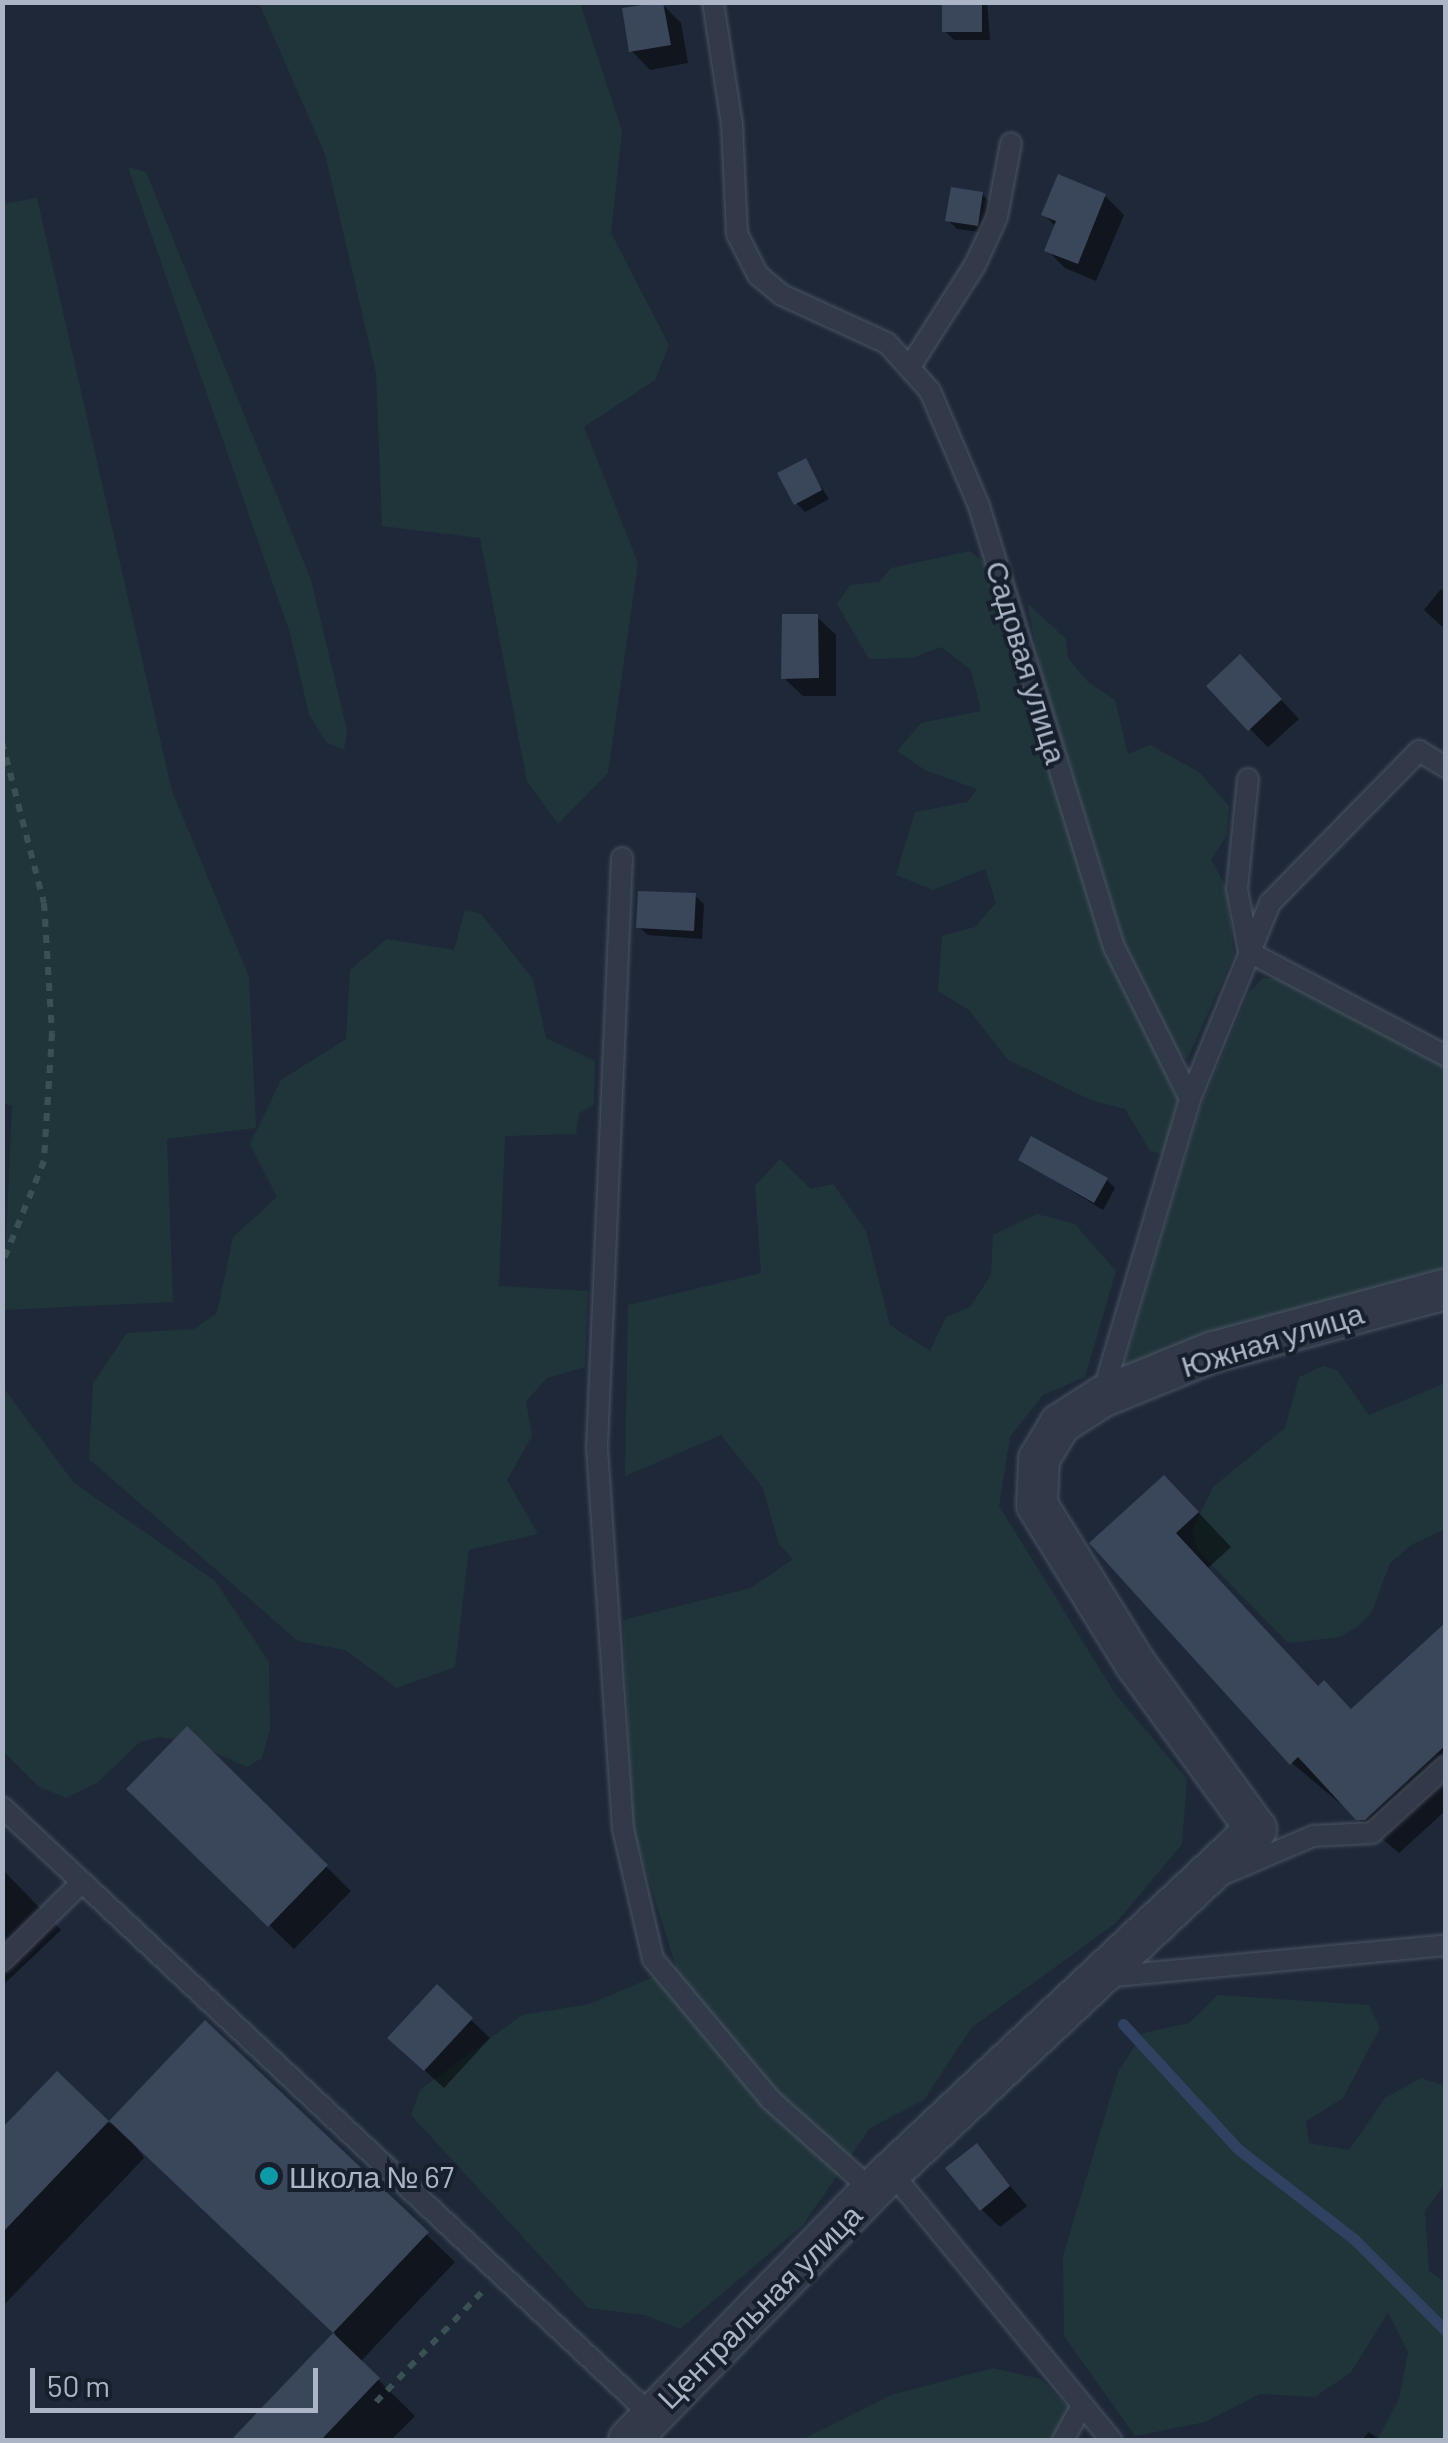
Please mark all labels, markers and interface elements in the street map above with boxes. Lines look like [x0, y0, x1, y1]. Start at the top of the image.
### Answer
street label: Садовая улица [979, 556, 1075, 768]
street label: Южная улица [1177, 1294, 1367, 1384]
place label: Школа № 67 [289, 2158, 454, 2194]
marker: Школа № 67 [258, 2165, 280, 2187]
street label: Центральная улица [650, 2197, 868, 2415]
scale bar [35, 2348, 322, 2410]
text: 50 m [47, 2367, 110, 2403]

